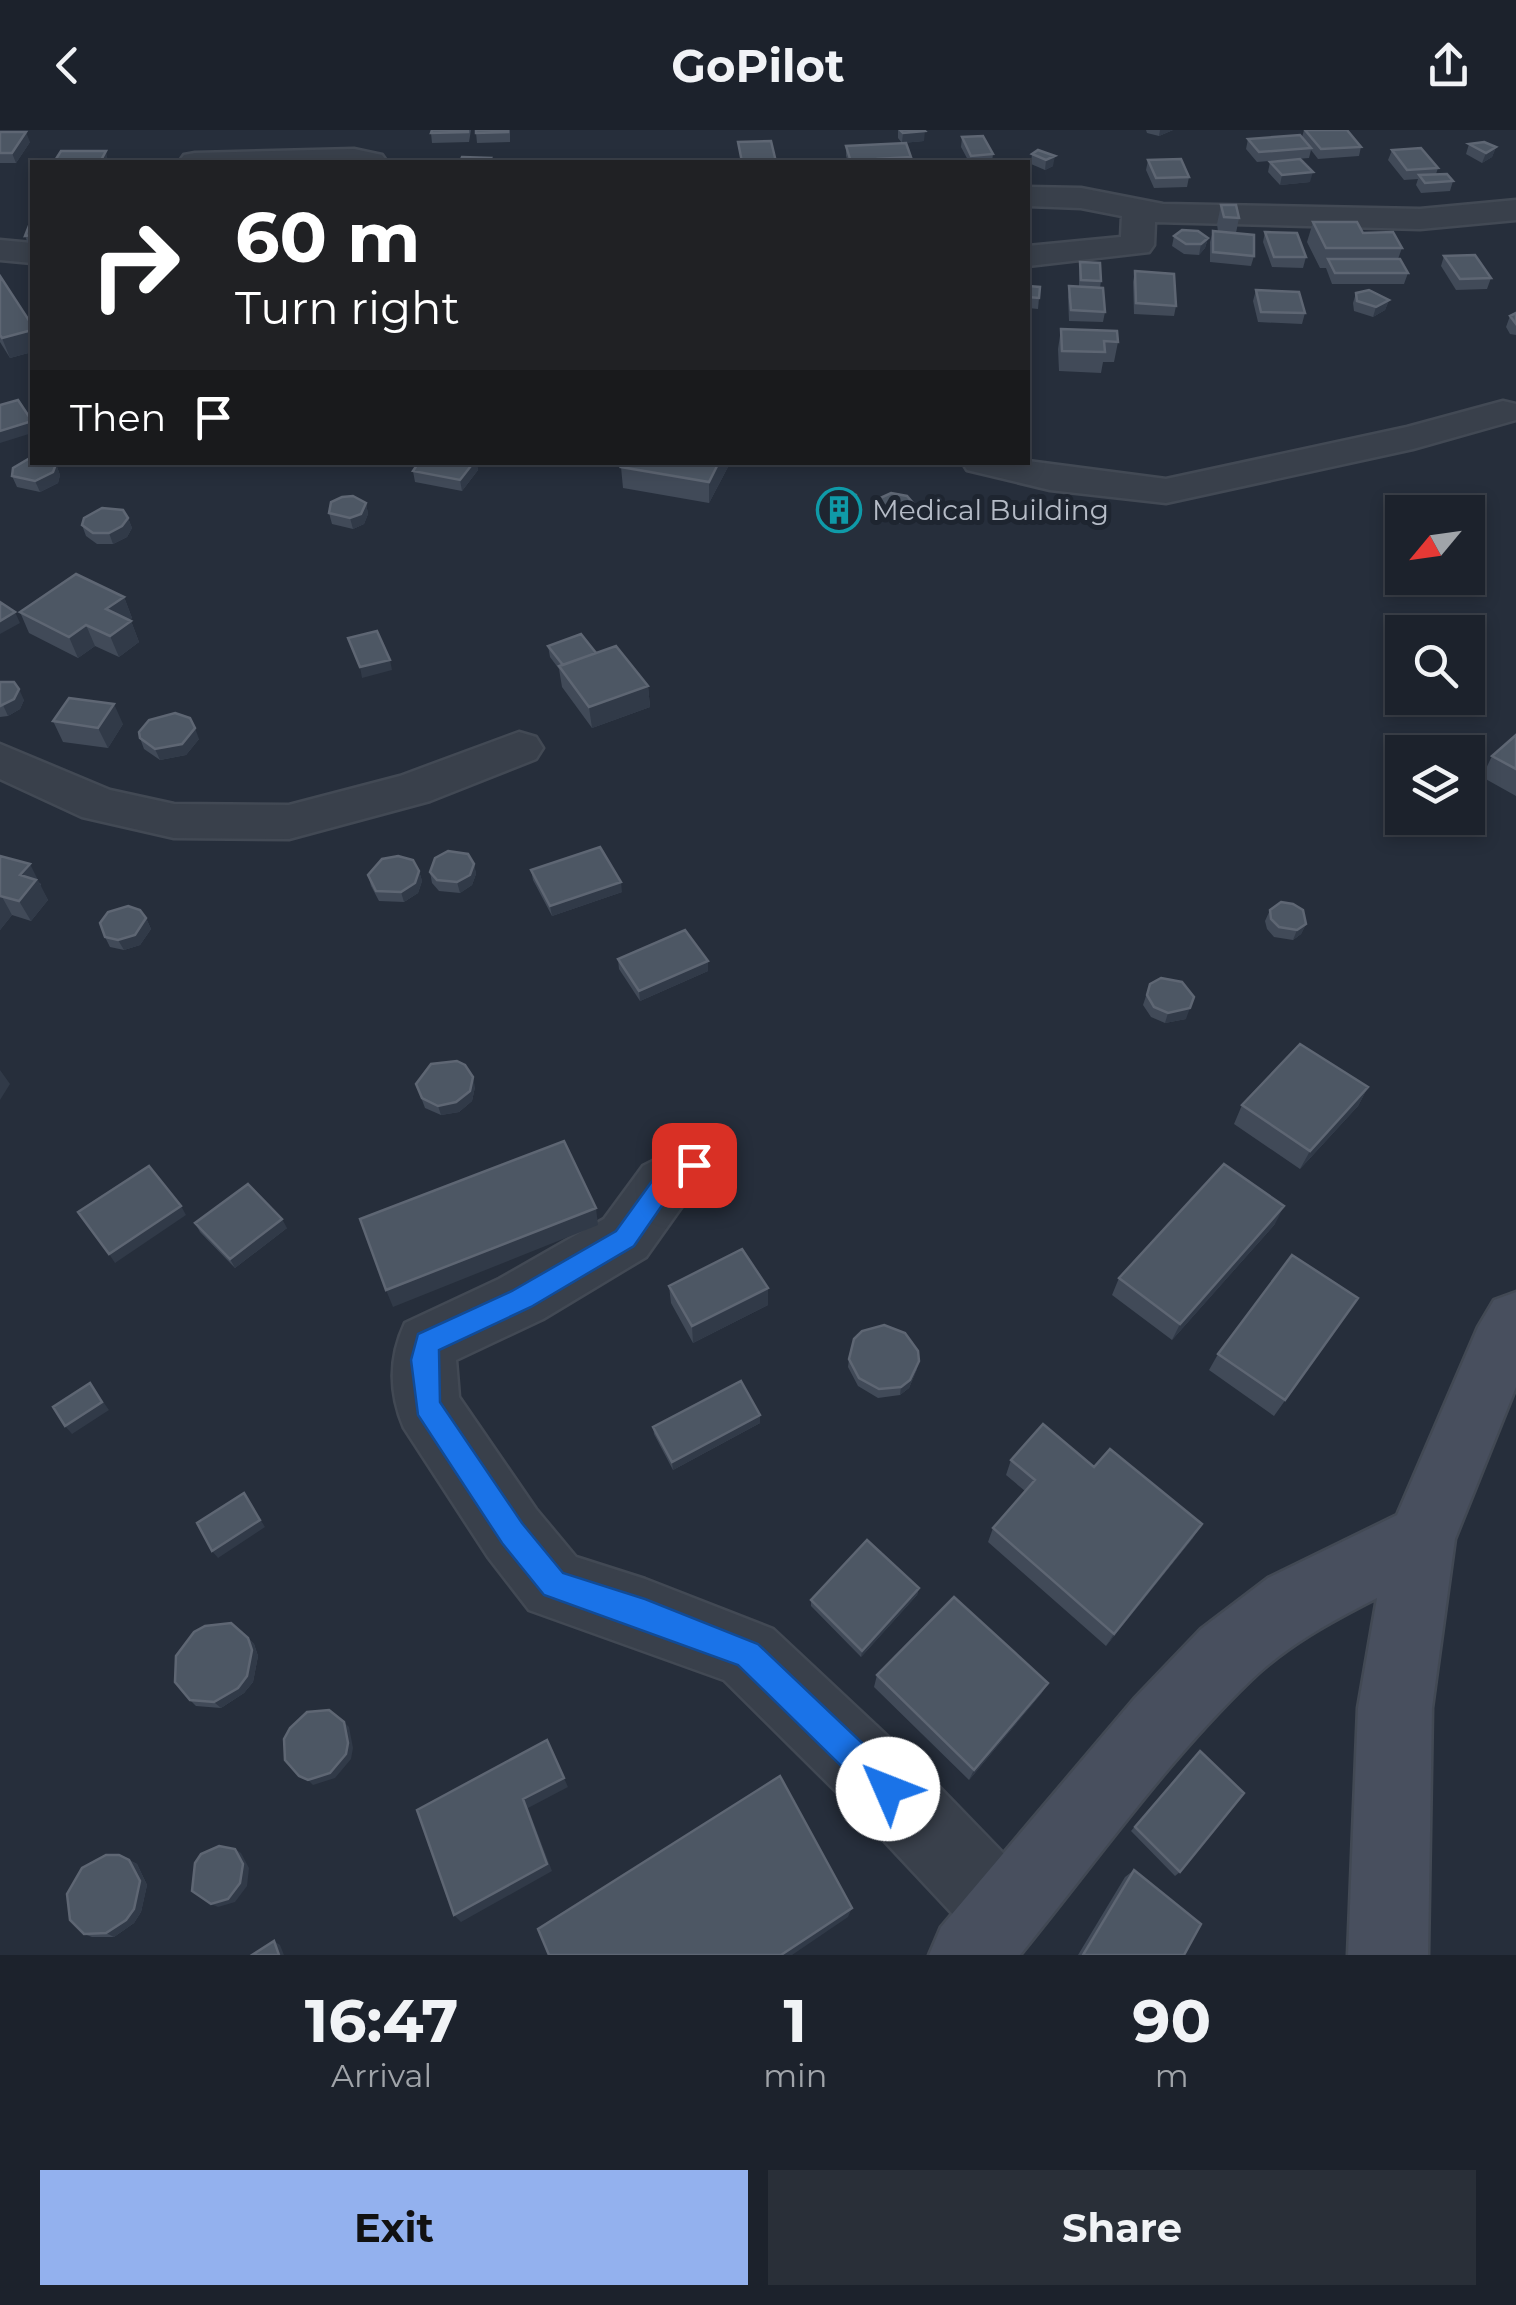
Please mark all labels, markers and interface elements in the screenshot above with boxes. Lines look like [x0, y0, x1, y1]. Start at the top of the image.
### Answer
icon: back [40, 38, 95, 93]
text: GoPilot [671, 38, 845, 93]
icon: share [1421, 38, 1476, 93]
text: 60 m [235, 194, 420, 280]
icon: right [70, 200, 200, 330]
text: Turn right [235, 280, 460, 335]
icon: arrive [186, 390, 241, 445]
text: Then [70, 394, 166, 441]
building icon: Medical Building [816, 487, 862, 533]
place label: Medical Building [872, 493, 1109, 527]
north arrow [1385, 495, 1485, 595]
map controls [1385, 495, 1485, 835]
button: search [1385, 615, 1485, 715]
button: layers [1385, 735, 1485, 835]
pin [652, 1123, 737, 1208]
icon: arrive [667, 1138, 722, 1193]
position arrow [836, 1737, 940, 1841]
text: 16:47 [305, 1984, 458, 2057]
text: 1 [784, 1984, 807, 2057]
text: 90 [1132, 1984, 1211, 2057]
text: Arrival [331, 2056, 432, 2095]
text: min [763, 2056, 827, 2095]
text: m [1155, 2056, 1189, 2095]
button: Exit [40, 2170, 748, 2285]
button: Share [768, 2170, 1476, 2285]

